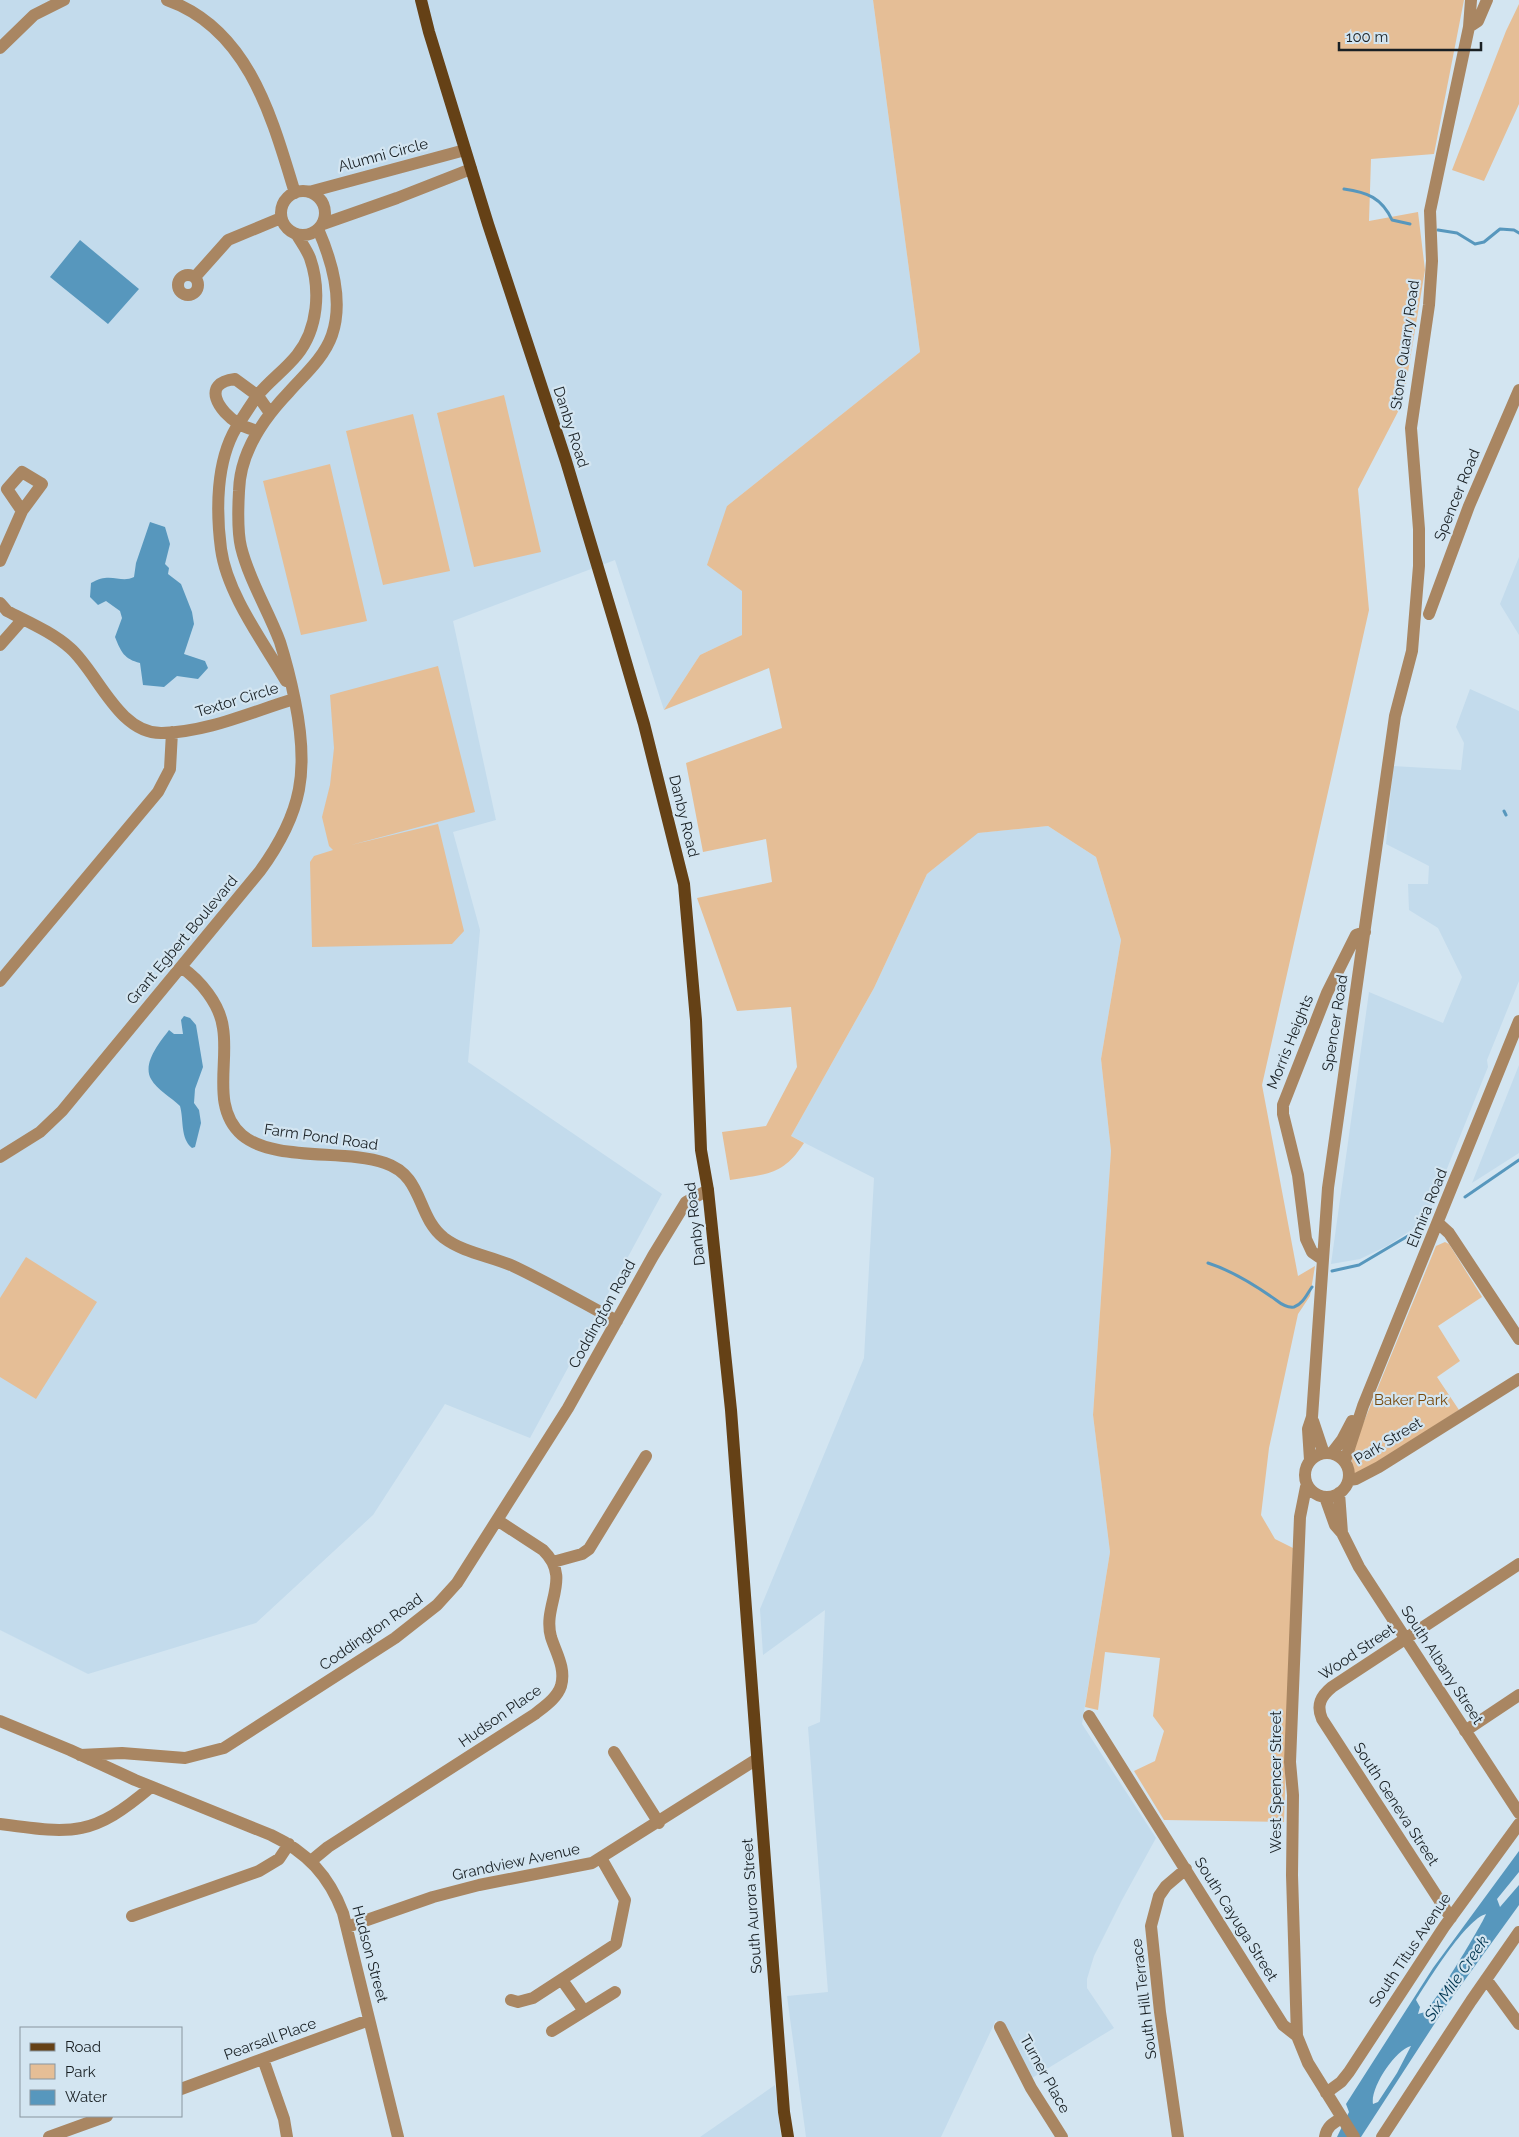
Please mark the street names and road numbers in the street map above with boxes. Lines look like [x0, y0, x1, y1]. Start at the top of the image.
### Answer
street label: Alumni Circle [336, 134, 430, 176]
street label: Stone Quarry Road [1387, 279, 1423, 411]
street label: Danby Road [549, 384, 593, 470]
street label: Spencer Road [1430, 446, 1484, 544]
street label: Textor Circle [193, 679, 281, 721]
street label: Danby Road [665, 773, 703, 859]
street label: Grant Egbert Boulevard [123, 872, 241, 1008]
street label: Spencer Road [1318, 973, 1352, 1073]
street label: Morris Heights [1263, 992, 1317, 1092]
street label: Farm Pond Road [263, 1120, 379, 1154]
street label: Elmira Road [1403, 1166, 1451, 1250]
street label: Danby Road [681, 1181, 709, 1267]
street label: Coddington Road [565, 1256, 639, 1372]
street label: Park Street [1351, 1414, 1425, 1468]
street label: Coddington Road [316, 1590, 426, 1674]
street label: South Albany Street [1397, 1602, 1487, 1728]
street label: Wood Street [1316, 1620, 1398, 1684]
street label: Hudson Place [455, 1681, 545, 1751]
street label: West Spencer Street [1267, 1711, 1285, 1853]
street label: South Geneva Street [1350, 1739, 1442, 1869]
street label: South Aurora Street [738, 1838, 766, 1974]
street label: Grandview Avenue [451, 1840, 582, 1884]
street label: South Cayuga Street [1191, 1854, 1281, 1984]
street label: South Titus Avenue [1365, 1889, 1455, 2010]
street label: Hudson Street [348, 1904, 392, 2004]
street label: South Hill Terrace [1128, 1937, 1160, 2061]
street label: Pearsall Place [221, 2014, 319, 2064]
street label: Turner Place [1016, 2032, 1074, 2117]

